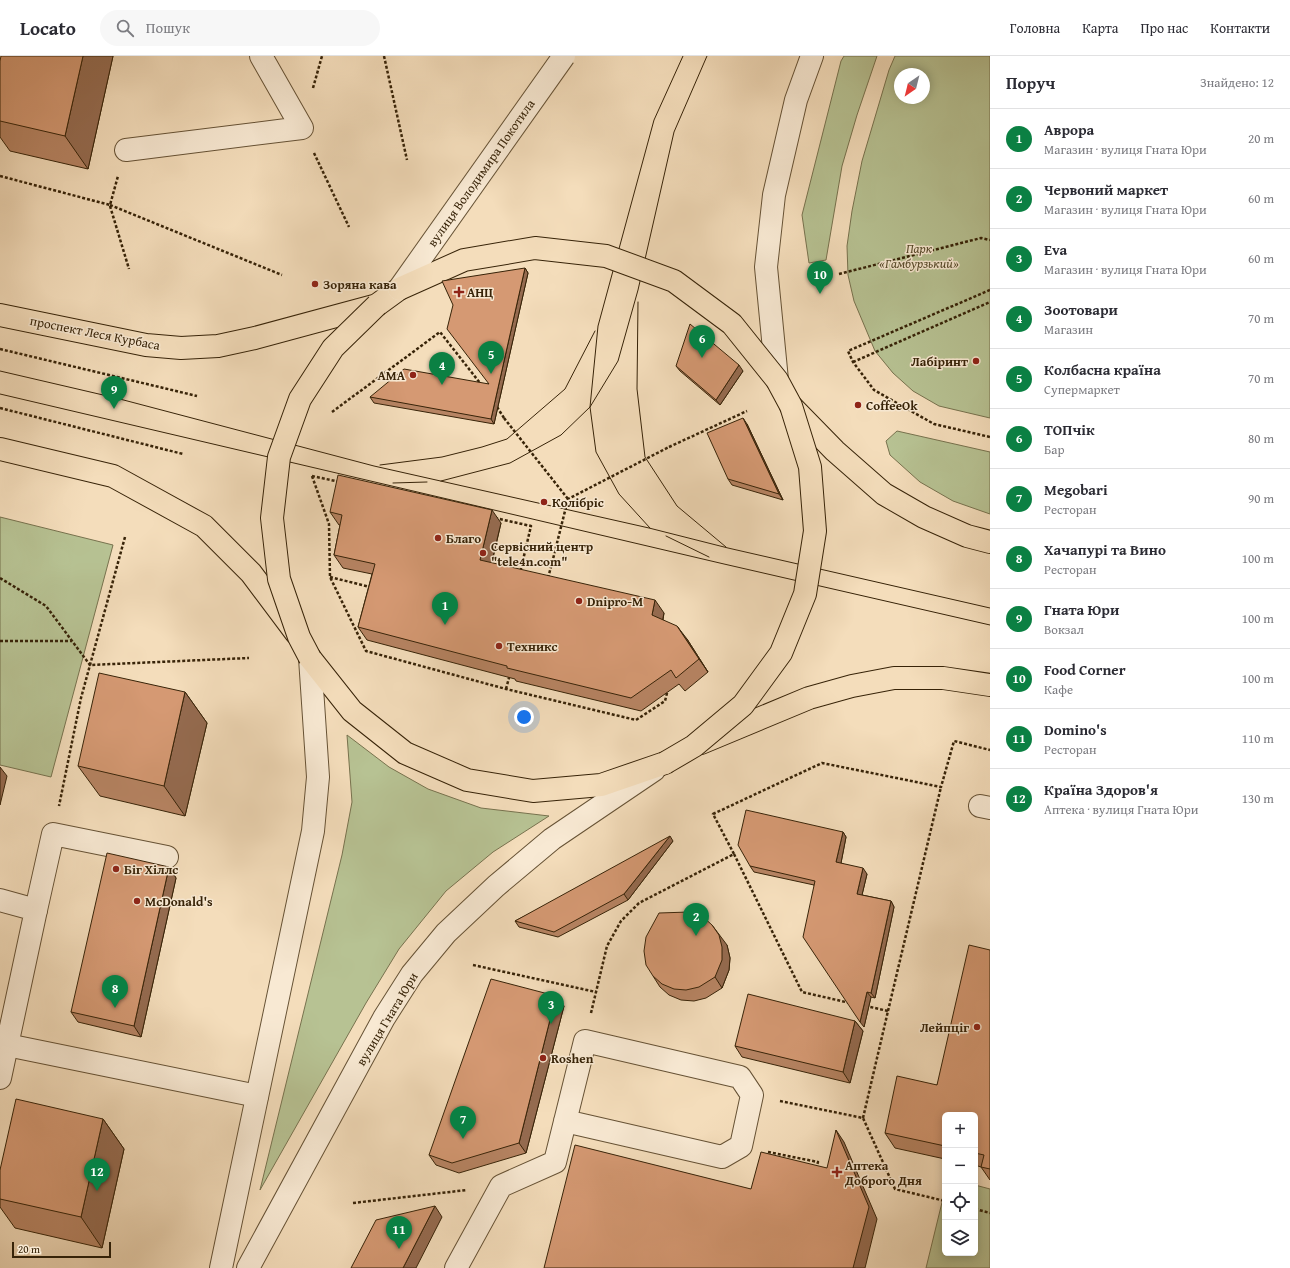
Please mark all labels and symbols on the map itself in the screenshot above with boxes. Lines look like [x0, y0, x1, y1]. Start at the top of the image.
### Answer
north arrow [894, 68, 930, 104]
street label: вулиця Володимира Покотила [423, 95, 540, 251]
park label: Парк «Гамбурзький» [879, 239, 959, 273]
pin: 10 [807, 261, 833, 294]
place label: Зоряна кава [323, 275, 397, 294]
marker: Зоряна кава [310, 279, 320, 289]
place label: АНЦ [467, 283, 493, 302]
marker: АНЦ [454, 287, 464, 297]
street label: проспект Леся Курбаса [28, 311, 162, 355]
pin: 6 [689, 325, 715, 358]
pin: 5 [478, 341, 504, 374]
pin: 4 [429, 352, 455, 385]
place label: Лабіринт [911, 352, 968, 371]
marker: Лабіринт [971, 356, 981, 366]
place label: АМА [377, 366, 406, 385]
marker: АМА [408, 370, 418, 380]
pin: 9 [101, 376, 127, 409]
place label: CoffeeOk [866, 396, 918, 415]
marker: CoffeeOk [853, 400, 863, 410]
place label: Колібріс [552, 493, 604, 512]
marker: Колібріс [539, 497, 549, 507]
place label: Благо [446, 529, 481, 548]
marker: Благо [433, 533, 443, 543]
place label: Сервісний центр "tele4n.com" [491, 537, 594, 571]
marker: Сервісний центр "tele4n.com" [478, 548, 488, 558]
pin: 1 [432, 592, 458, 625]
place label: Dnipro-M [587, 592, 643, 611]
marker: Dnipro-M [574, 596, 584, 606]
place label: Техникс [507, 637, 558, 656]
marker: Техникс [494, 641, 504, 651]
your location [514, 707, 534, 727]
place label: Біг Хіллс [124, 860, 178, 879]
marker: Біг Хіллс [111, 864, 121, 874]
place label: McDonald's [145, 892, 213, 911]
marker: McDonald's [132, 896, 142, 906]
pin: 2 [683, 903, 709, 936]
street label: вулиця Гната Юри [352, 968, 423, 1069]
pin: 8 [102, 975, 128, 1008]
pin: 3 [538, 991, 564, 1024]
place label: Лейпціг [920, 1018, 969, 1037]
marker: Лейпціг [972, 1022, 982, 1032]
place label: Roshen [551, 1049, 594, 1068]
marker: Roshen [538, 1053, 548, 1063]
pin: 7 [450, 1106, 476, 1139]
place label: Аптека Доброго Дня [844, 1156, 922, 1190]
pin: 12 [84, 1158, 110, 1191]
marker: Аптека Доброго Дня [832, 1167, 842, 1177]
pin: 11 [386, 1216, 412, 1249]
scale bar [12, 1240, 111, 1259]

